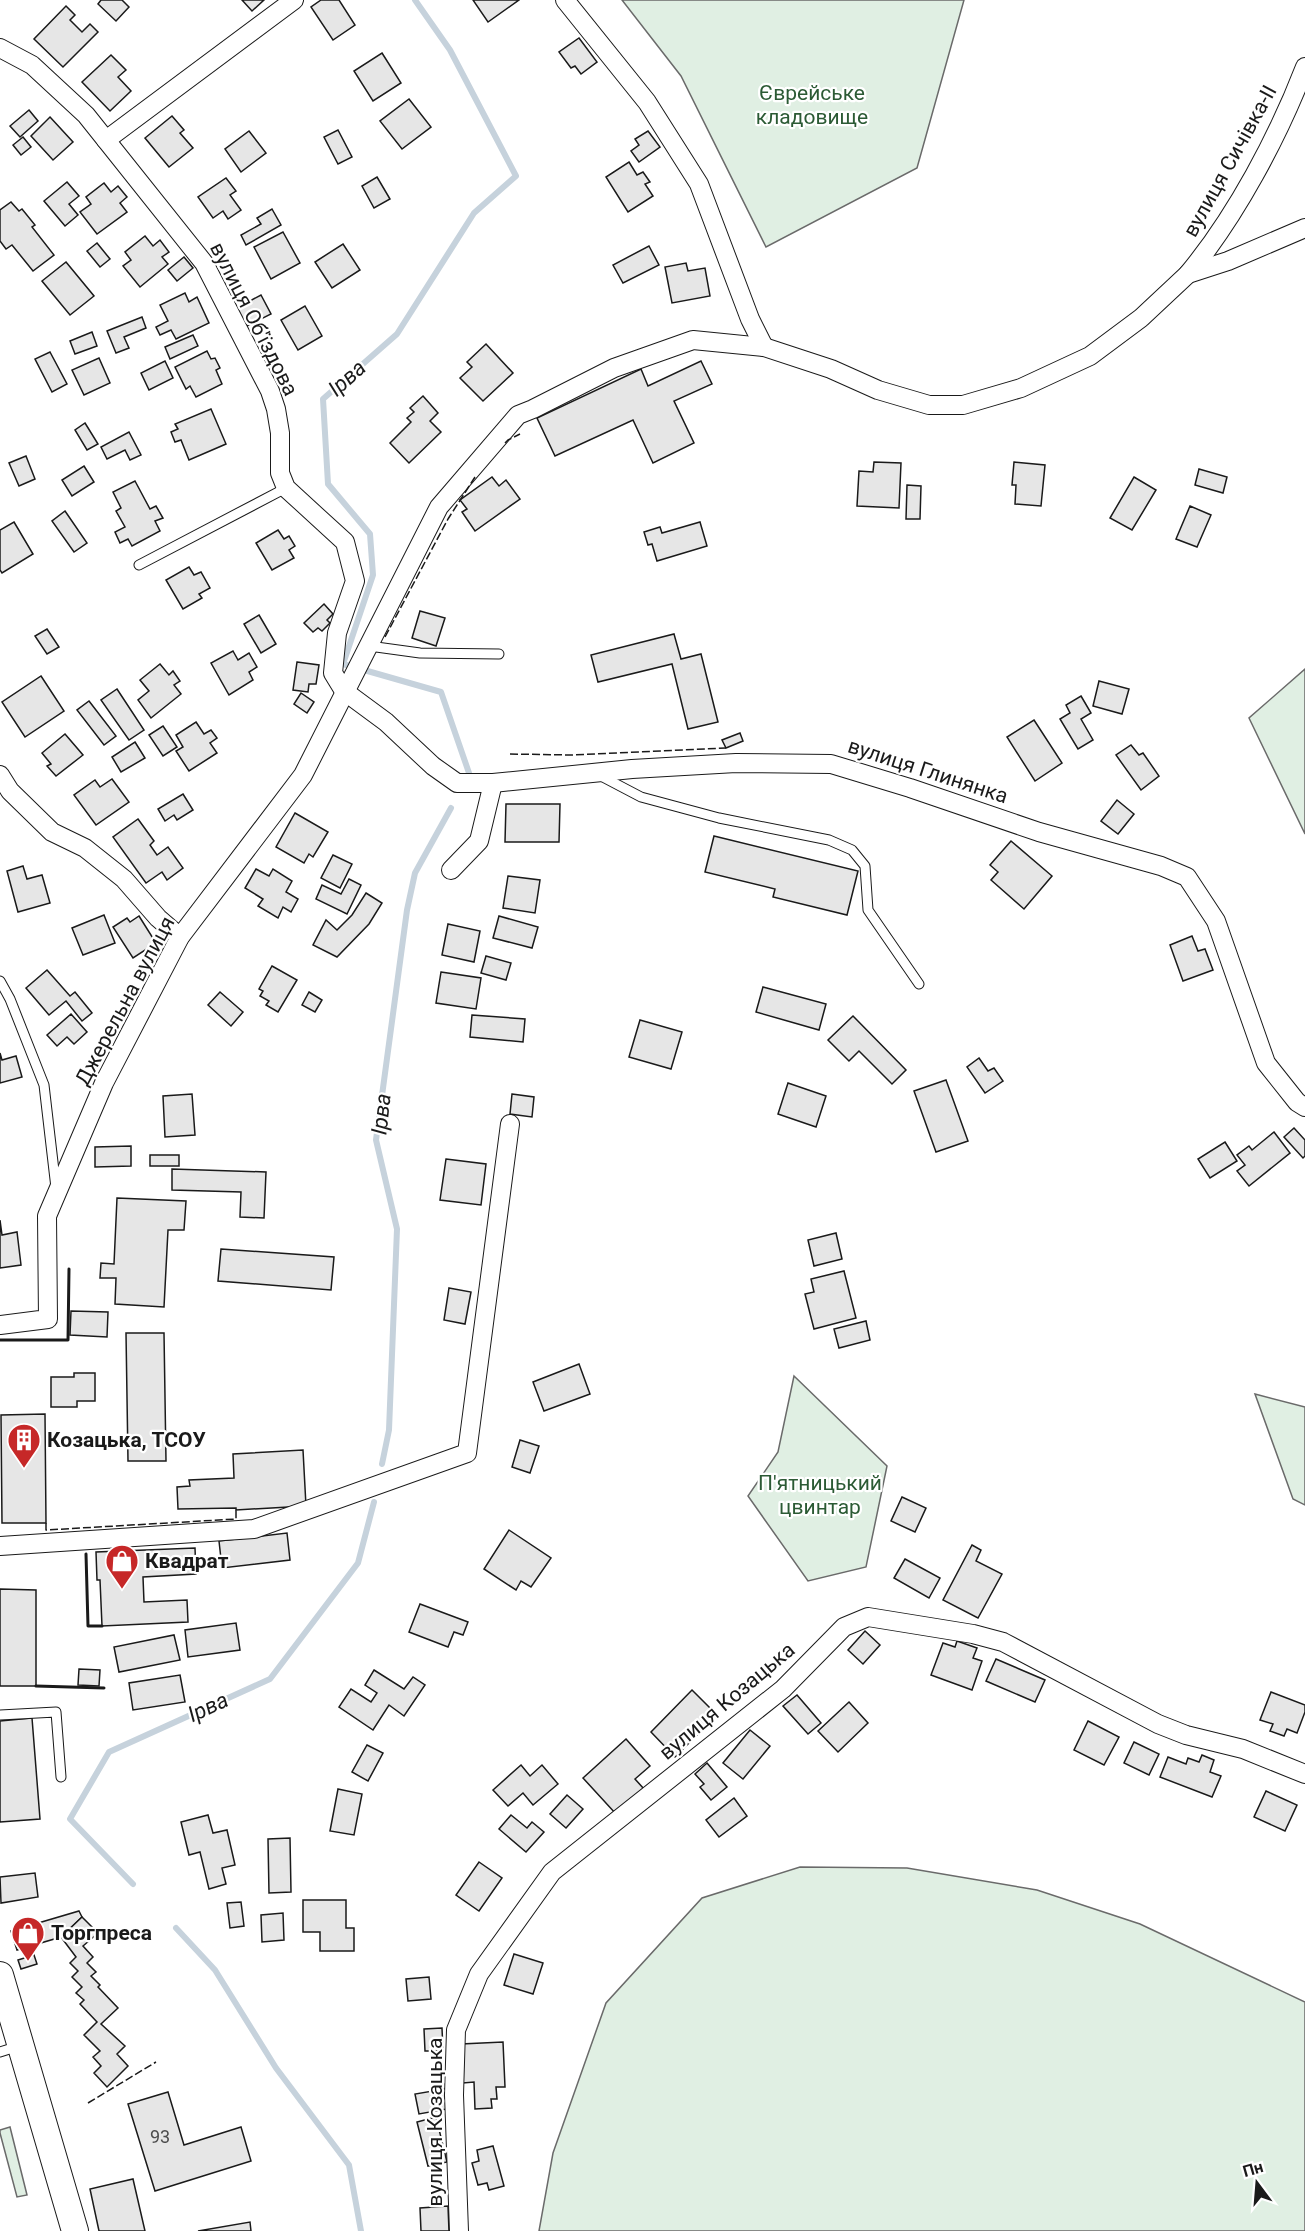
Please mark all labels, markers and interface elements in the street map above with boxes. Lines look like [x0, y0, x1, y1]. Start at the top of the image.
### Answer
park label: Єврейське кладовище [756, 81, 868, 129]
street label: вулиця Сичівка-II [1178, 81, 1282, 241]
street label: вулиця Об'їздова [205, 238, 303, 400]
water label: Ірва [323, 355, 371, 401]
street label: вулиця Глинянка [845, 734, 1011, 808]
street label: Джерельна вулиця [70, 912, 180, 1090]
water label: Ірва [366, 1092, 396, 1136]
building icon: Козацька, ТСОУ [6, 1422, 42, 1469]
place label: Козацька, ТСОУ [47, 1428, 206, 1452]
park label: П'ятницький цвинтар [758, 1471, 882, 1519]
shop icon: Квадрат [104, 1543, 140, 1590]
place label: Квадрат [145, 1549, 229, 1573]
street label: вулиця Козацька [655, 1638, 799, 1764]
water label: Ірва [184, 1687, 232, 1727]
shop icon: Торгпреса [10, 1915, 46, 1962]
place label: Торгпреса [51, 1921, 152, 1945]
street label: вулиця Козацька [423, 2038, 447, 2206]
house number: 93 [150, 2126, 170, 2147]
north arrow [1227, 2153, 1287, 2213]
text: Пн [1241, 2157, 1265, 2181]

